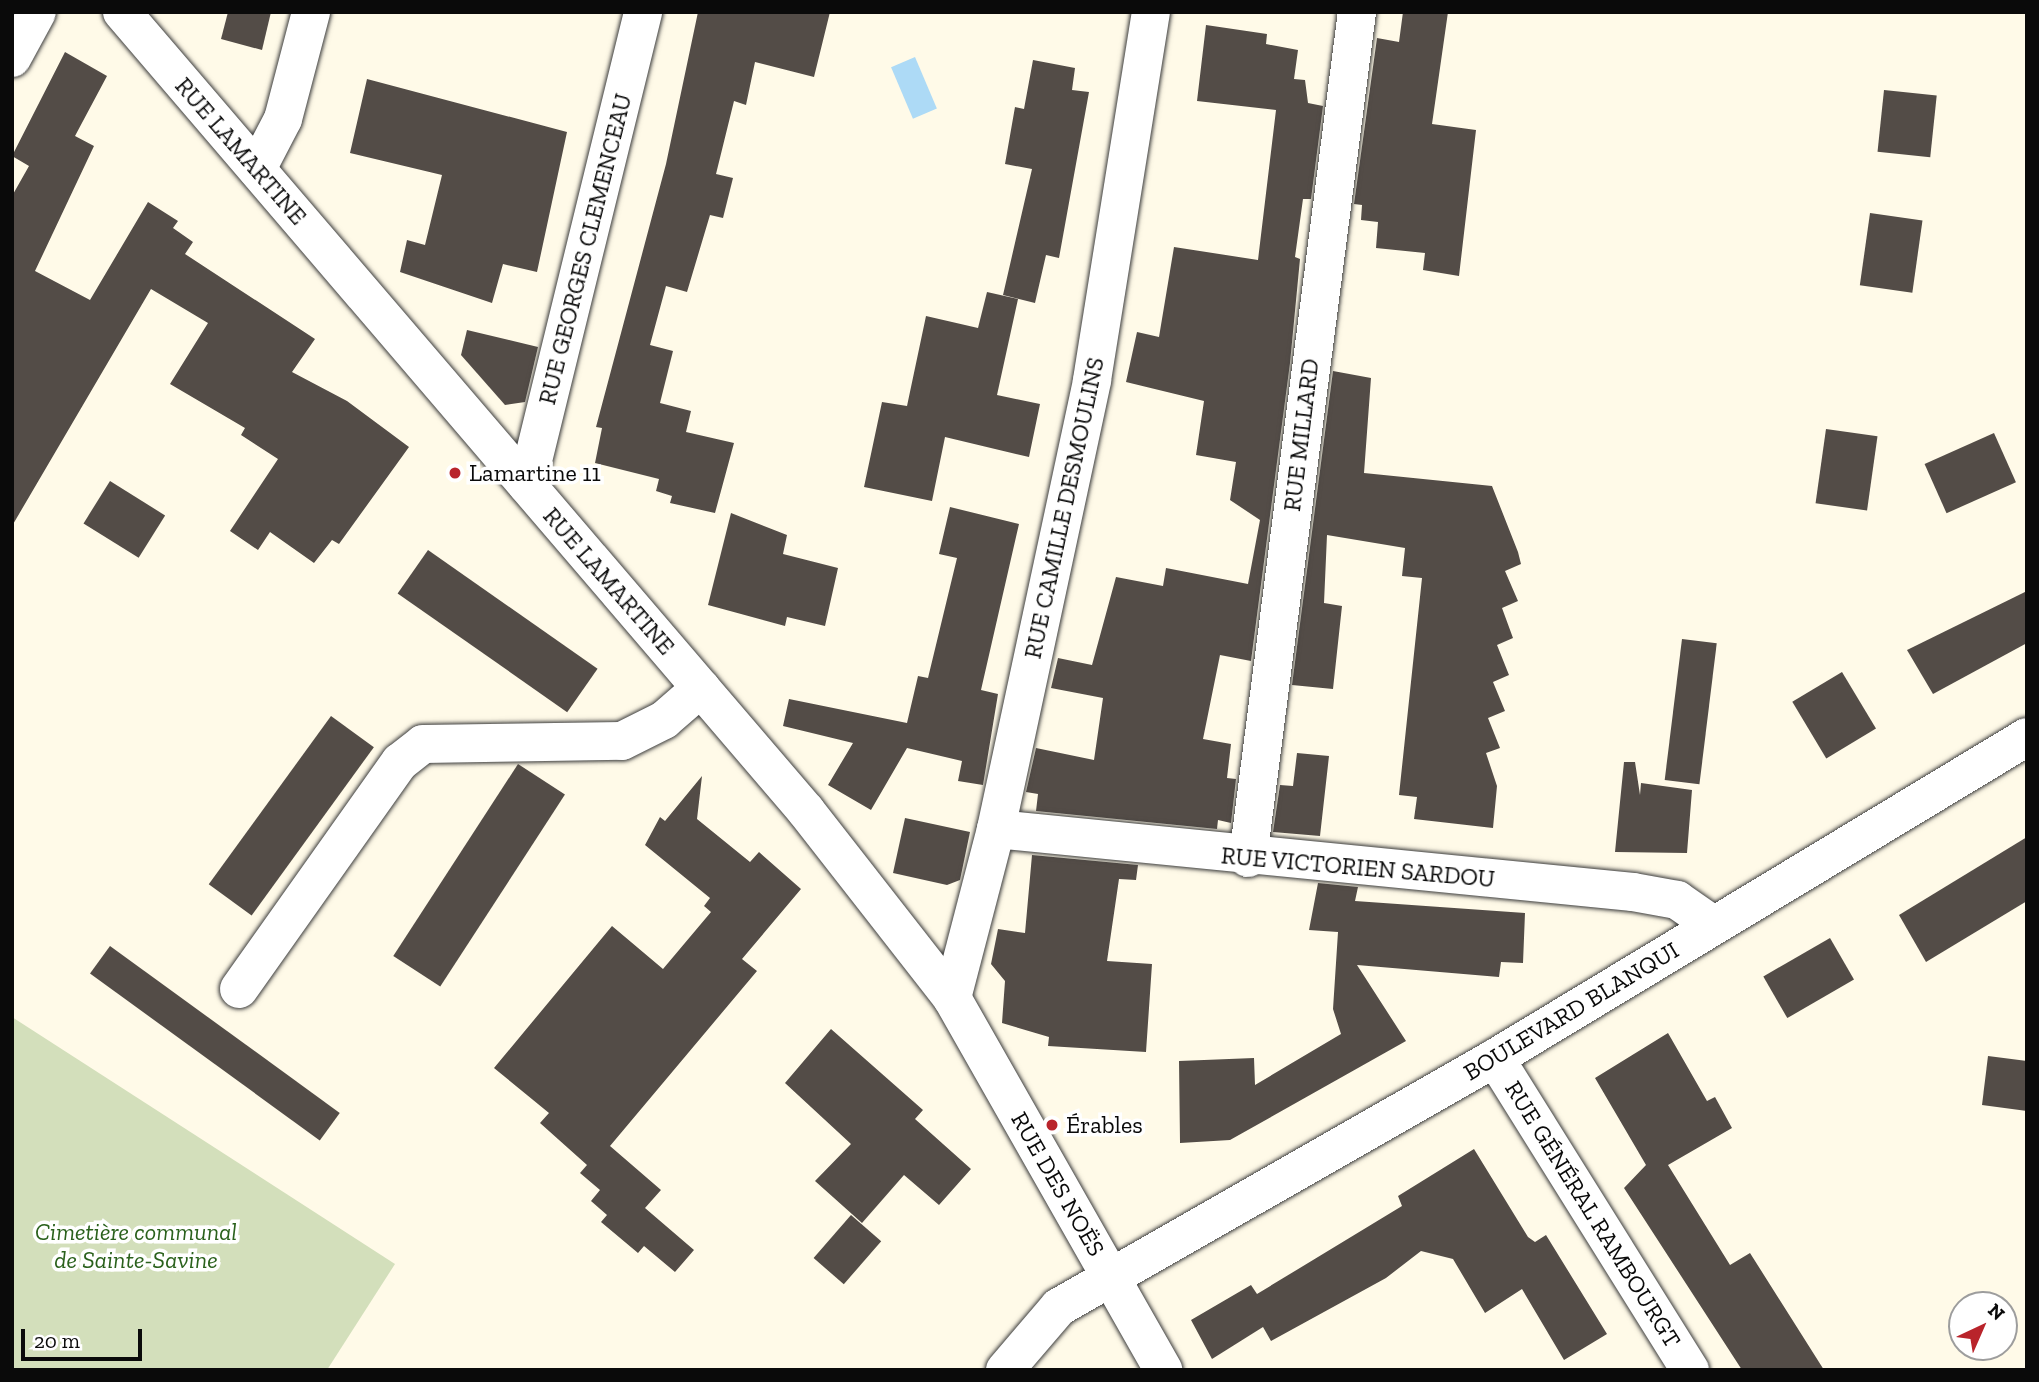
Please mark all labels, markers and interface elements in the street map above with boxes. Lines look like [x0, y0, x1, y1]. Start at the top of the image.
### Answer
street label: RUE LAMARTINE [169, 71, 313, 231]
street label: RUE GEORGES CLEMENCEAU [532, 91, 638, 407]
street label: RUE CAMILLE DESMOULINS [1018, 355, 1110, 661]
street label: RUE MILLARD [1277, 357, 1325, 513]
place label: Lamartine 11 [469, 459, 601, 487]
marker: Lamartine 11 [447, 465, 463, 481]
street label: RUE LAMARTINE [537, 501, 681, 661]
street label: RUE VICTORIEN SARDOU [1219, 841, 1497, 893]
street label: BOULEVARD BLANQUI [1458, 935, 1684, 1087]
street label: RUE GÉNÉRAL RAMBOURGT [1499, 1075, 1687, 1353]
street label: RUE DES NOËS [1005, 1107, 1111, 1261]
place label: Érables [1066, 1111, 1143, 1139]
marker: Érables [1044, 1117, 1060, 1133]
park label: Cimetière communal de Sainte-Savine [35, 1218, 237, 1274]
north arrow [1948, 1291, 2018, 1361]
text: N [1983, 1299, 2010, 1325]
scale bar [24, 1316, 145, 1360]
text: 20 m [34, 1328, 80, 1353]

